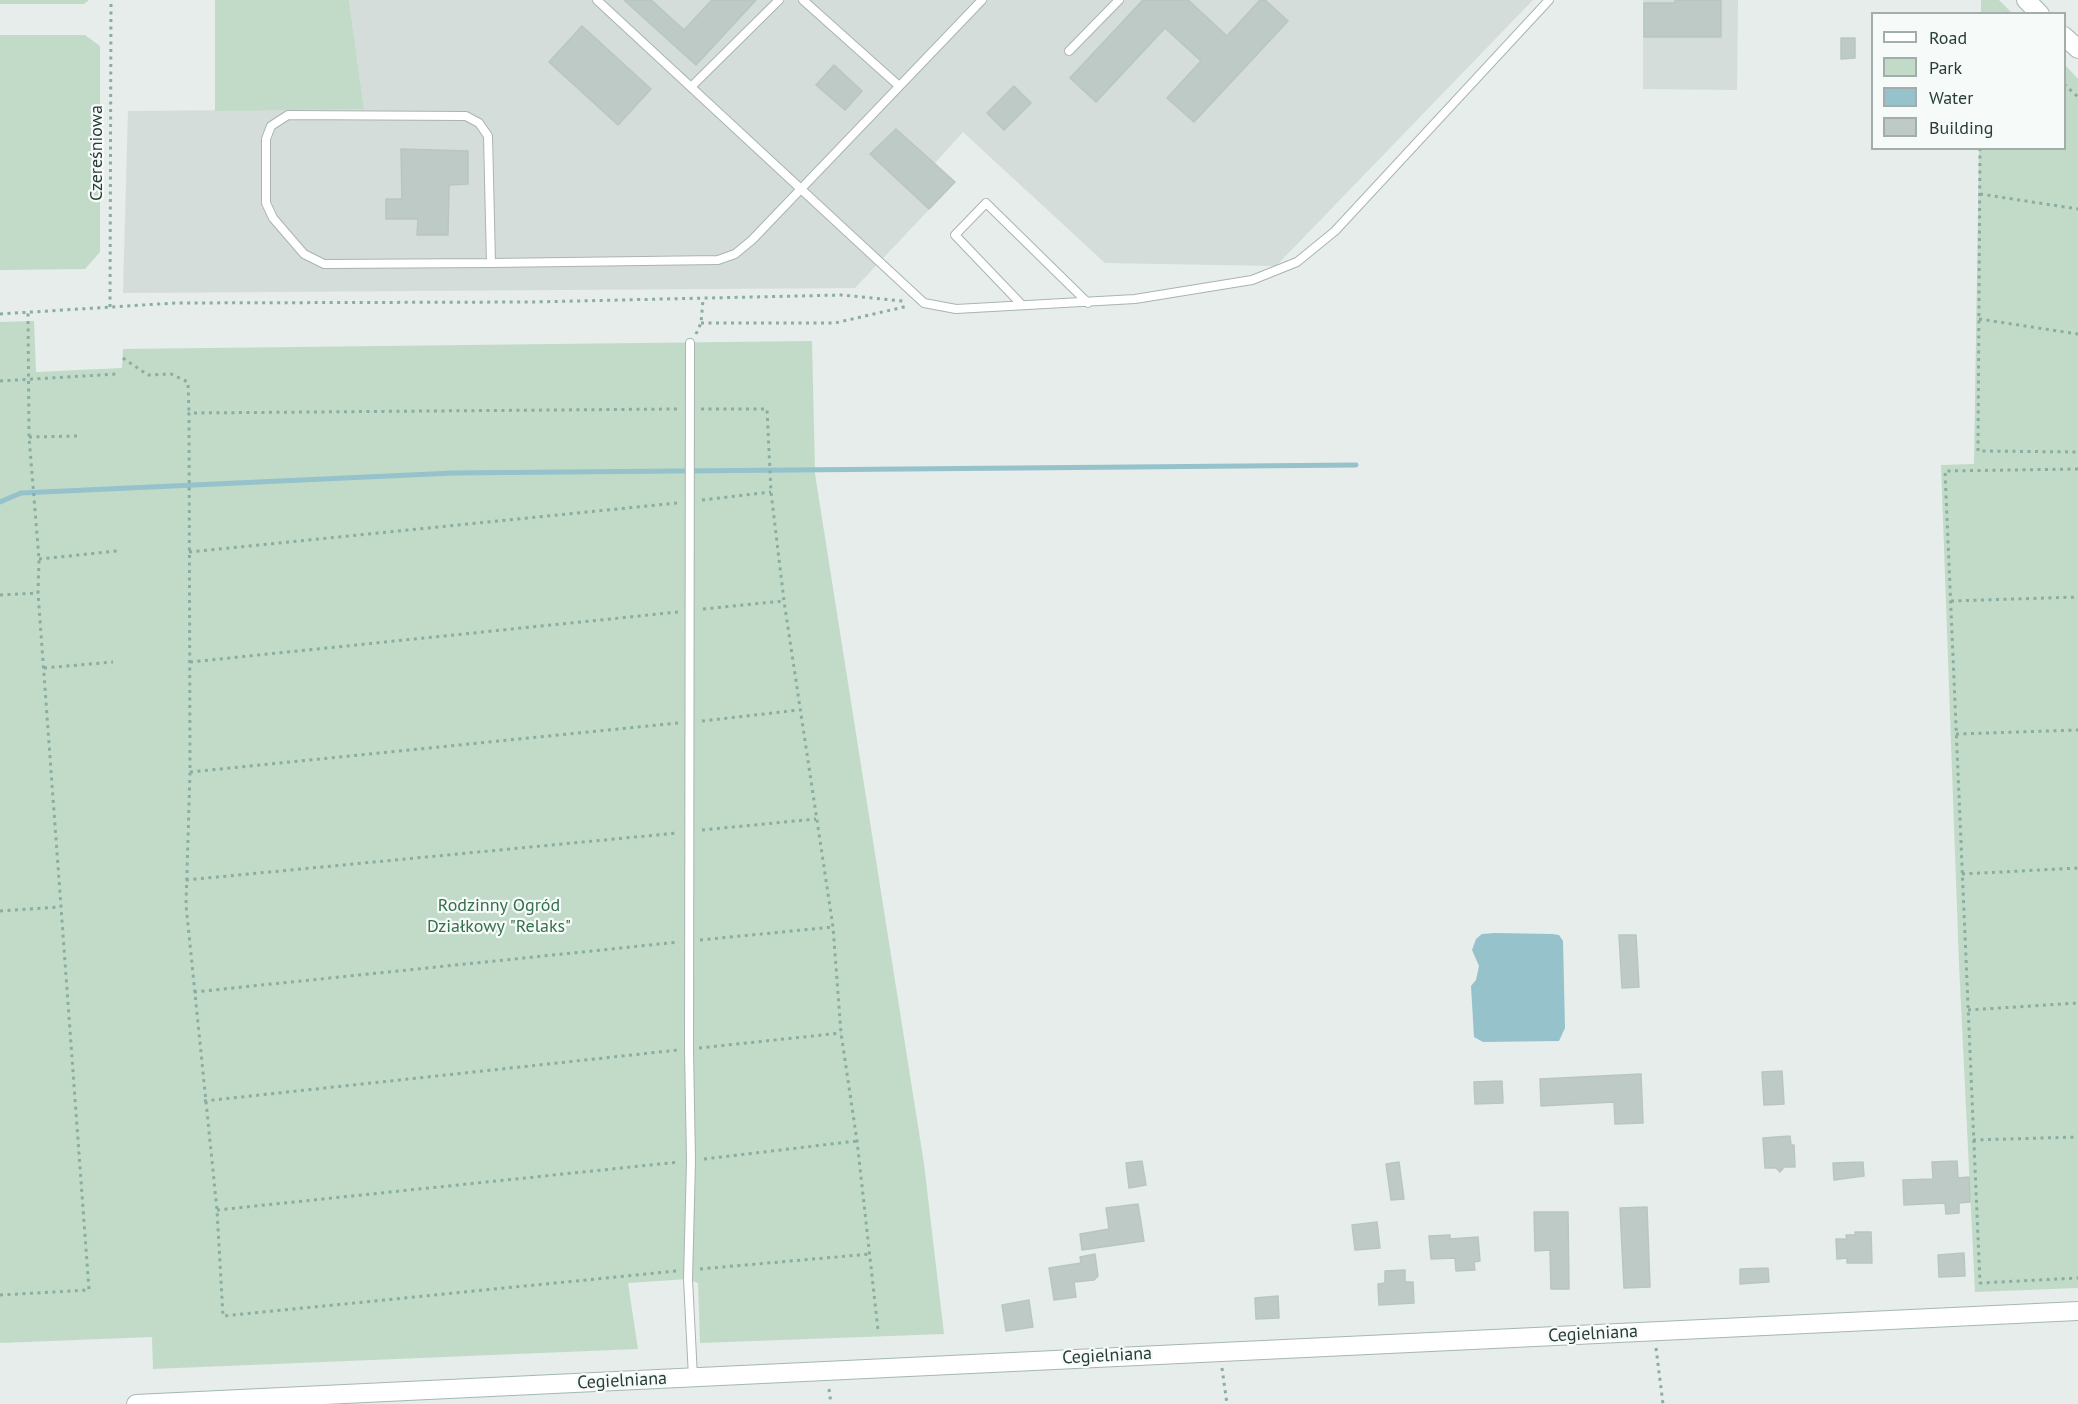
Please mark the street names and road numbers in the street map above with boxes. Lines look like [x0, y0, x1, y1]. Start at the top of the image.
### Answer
street label: Czereśniowa [86, 105, 108, 201]
street label: Cegielniana [1548, 1321, 1638, 1347]
street label: Cegielniana [1062, 1343, 1152, 1369]
street label: Cegielniana [577, 1368, 667, 1394]

